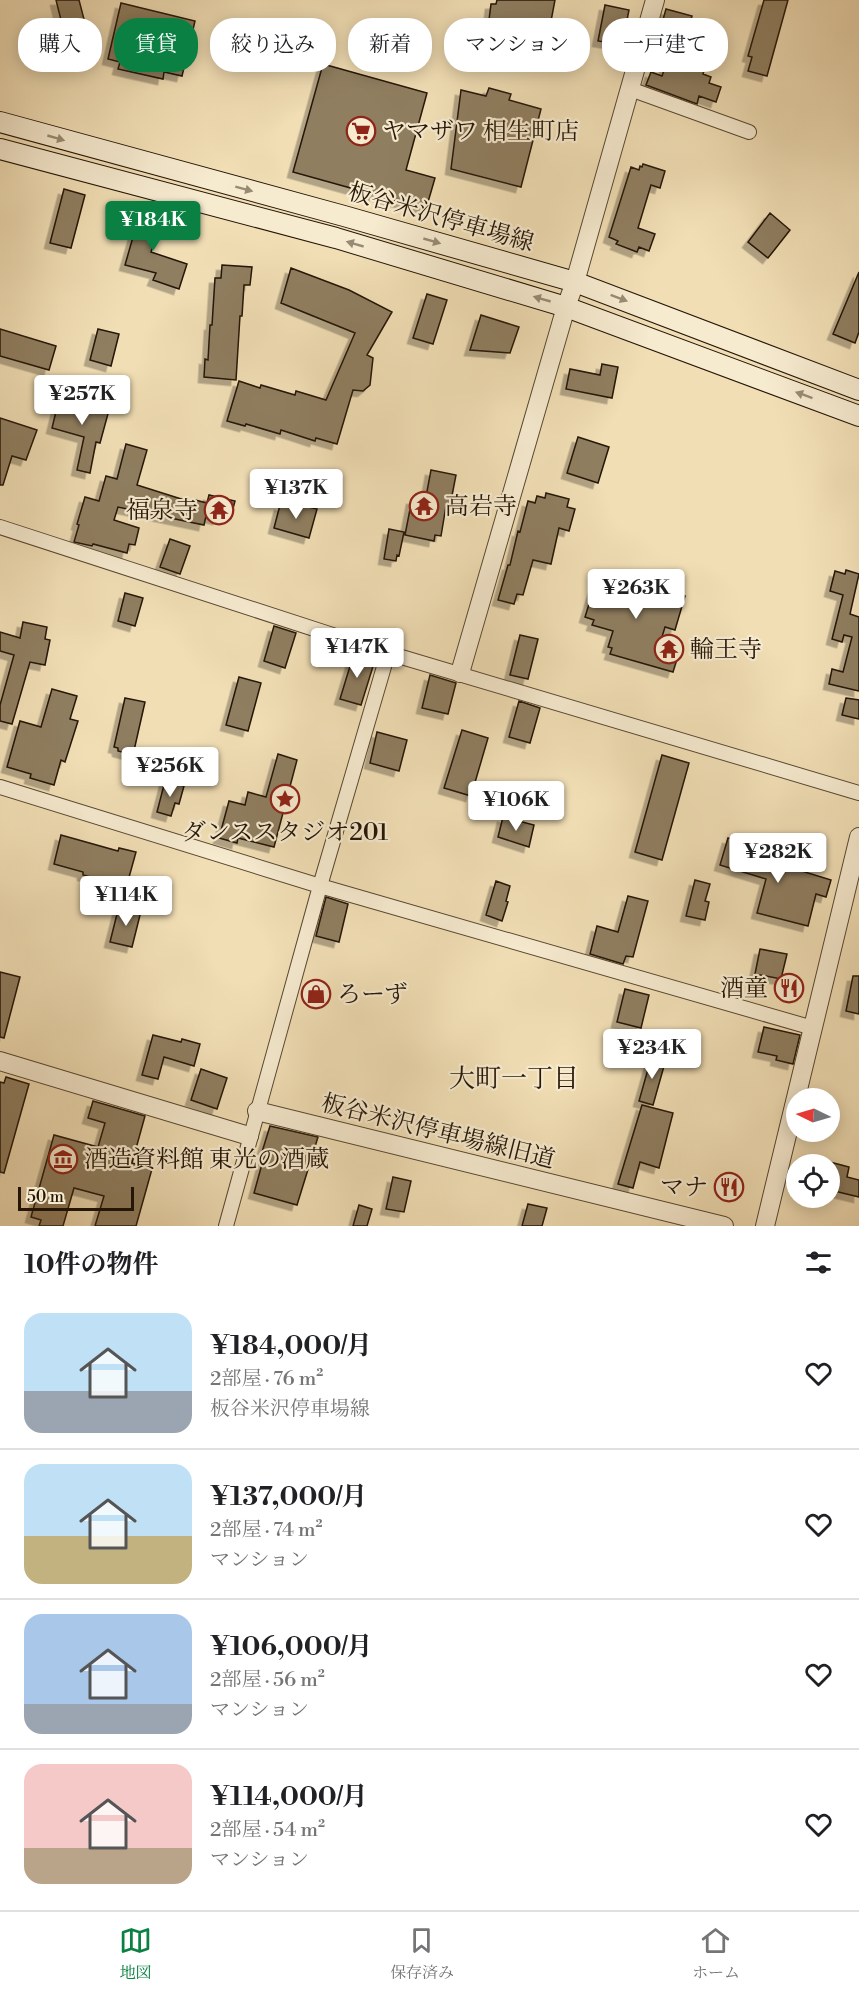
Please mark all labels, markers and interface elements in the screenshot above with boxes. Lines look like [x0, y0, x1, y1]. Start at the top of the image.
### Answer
chip: 購入 [18, 18, 102, 72]
chip: 賃貸 [114, 18, 198, 72]
chip: 絞り込み [210, 18, 336, 72]
chip: 新着 [348, 18, 432, 72]
chip: マンション [444, 18, 590, 72]
chip: 一戸建て [602, 18, 728, 72]
supermarket icon: ヤマザワ 相生町店 [345, 115, 377, 147]
place label: ヤマザワ 相生町店 [382, 117, 579, 147]
one-way arrow [47, 134, 65, 143]
street label: 板谷米沢停車場線 [344, 177, 537, 259]
one-way arrow [236, 185, 254, 194]
pin: ¥184K [111, 201, 195, 252]
text: ¥184K [119, 208, 187, 233]
one-way arrow [423, 237, 441, 246]
one-way arrow [346, 239, 364, 248]
one-way arrow [533, 294, 551, 303]
one-way arrow [610, 294, 628, 304]
pin: ¥257K [40, 375, 124, 426]
text: ¥257K [48, 382, 116, 407]
one-way arrow [795, 390, 813, 400]
pin: ¥137K [254, 469, 338, 520]
text: ¥137K [264, 476, 328, 501]
temple icon: 高岩寺 [408, 490, 440, 522]
place label: 高岩寺 [445, 492, 517, 522]
temple icon: 福泉寺 [203, 494, 235, 526]
place label: 福泉寺 [126, 496, 198, 526]
pin: ¥263K [594, 569, 678, 620]
text: ¥263K [602, 576, 670, 601]
pin: ¥147K [315, 628, 399, 679]
temple icon: 輪王寺 [653, 633, 685, 665]
text: ¥147K [325, 635, 389, 660]
place label: 輪王寺 [690, 635, 762, 665]
pin: ¥256K [128, 747, 212, 798]
text: ¥256K [135, 754, 205, 779]
pin: ¥106K [474, 781, 558, 832]
place icon: ダンススタジオ201 [269, 783, 301, 815]
text: ¥106K [482, 788, 550, 813]
place label: ダンススタジオ201 [182, 818, 389, 848]
pin: ¥282K [736, 833, 820, 884]
text: ¥282K [743, 840, 813, 865]
pin: ¥114K [84, 876, 168, 927]
text: ¥114K [94, 883, 158, 908]
restaurant icon: 酒童 [773, 972, 805, 1004]
place label: 酒童 [720, 974, 768, 1004]
shop icon: ろーず [300, 978, 332, 1010]
place label: ろーず [337, 980, 408, 1010]
pin: ¥234K [610, 1029, 694, 1080]
text: ¥234K [617, 1036, 687, 1061]
district label: 大町一丁目 [449, 1063, 579, 1095]
street label: 板谷米沢停車場線旧道 [318, 1088, 558, 1176]
north arrow [786, 1088, 840, 1142]
map controls [786, 1088, 840, 1208]
museum icon: 酒造資料館 東光の酒蔵 [47, 1143, 79, 1175]
place label: 酒造資料館 東光の酒蔵 [84, 1145, 329, 1175]
button: locate [786, 1154, 840, 1208]
restaurant icon: マナ [713, 1171, 745, 1203]
place label: マナ [660, 1173, 708, 1203]
scale bar [18, 1184, 134, 1212]
text: 50 m [27, 1187, 64, 1207]
icon: filters [802, 1246, 835, 1279]
text: 10件の物件 [24, 1249, 159, 1281]
text: ¥184,000/月 [210, 1330, 372, 1362]
icon: home [72, 1337, 144, 1409]
icon: heart [802, 1357, 835, 1390]
text: 2部屋 · 76 m² [210, 1367, 323, 1392]
text: 板谷米沢停車場線 [210, 1397, 370, 1422]
text: ¥137,000/月 [210, 1481, 367, 1513]
icon: home [72, 1488, 144, 1560]
icon: heart [802, 1508, 835, 1541]
text: 2部屋 · 74 m² [210, 1518, 322, 1543]
text: マンション [210, 1548, 309, 1573]
text: ¥106,000/月 [210, 1631, 373, 1663]
icon: home [72, 1638, 144, 1710]
icon: heart [802, 1658, 835, 1691]
text: 2部屋 · 56 m² [210, 1668, 325, 1693]
text: マンション [210, 1698, 309, 1723]
text: ¥114,000/月 [210, 1781, 368, 1813]
icon: home [72, 1788, 144, 1860]
icon: heart [802, 1808, 835, 1841]
text: 2部屋 · 54 m² [210, 1818, 325, 1843]
text: マンション [210, 1848, 309, 1873]
tab: 地図 [119, 1924, 152, 1983]
tab: 保存済み [390, 1924, 454, 1983]
tab: ホーム [692, 1924, 740, 1983]

